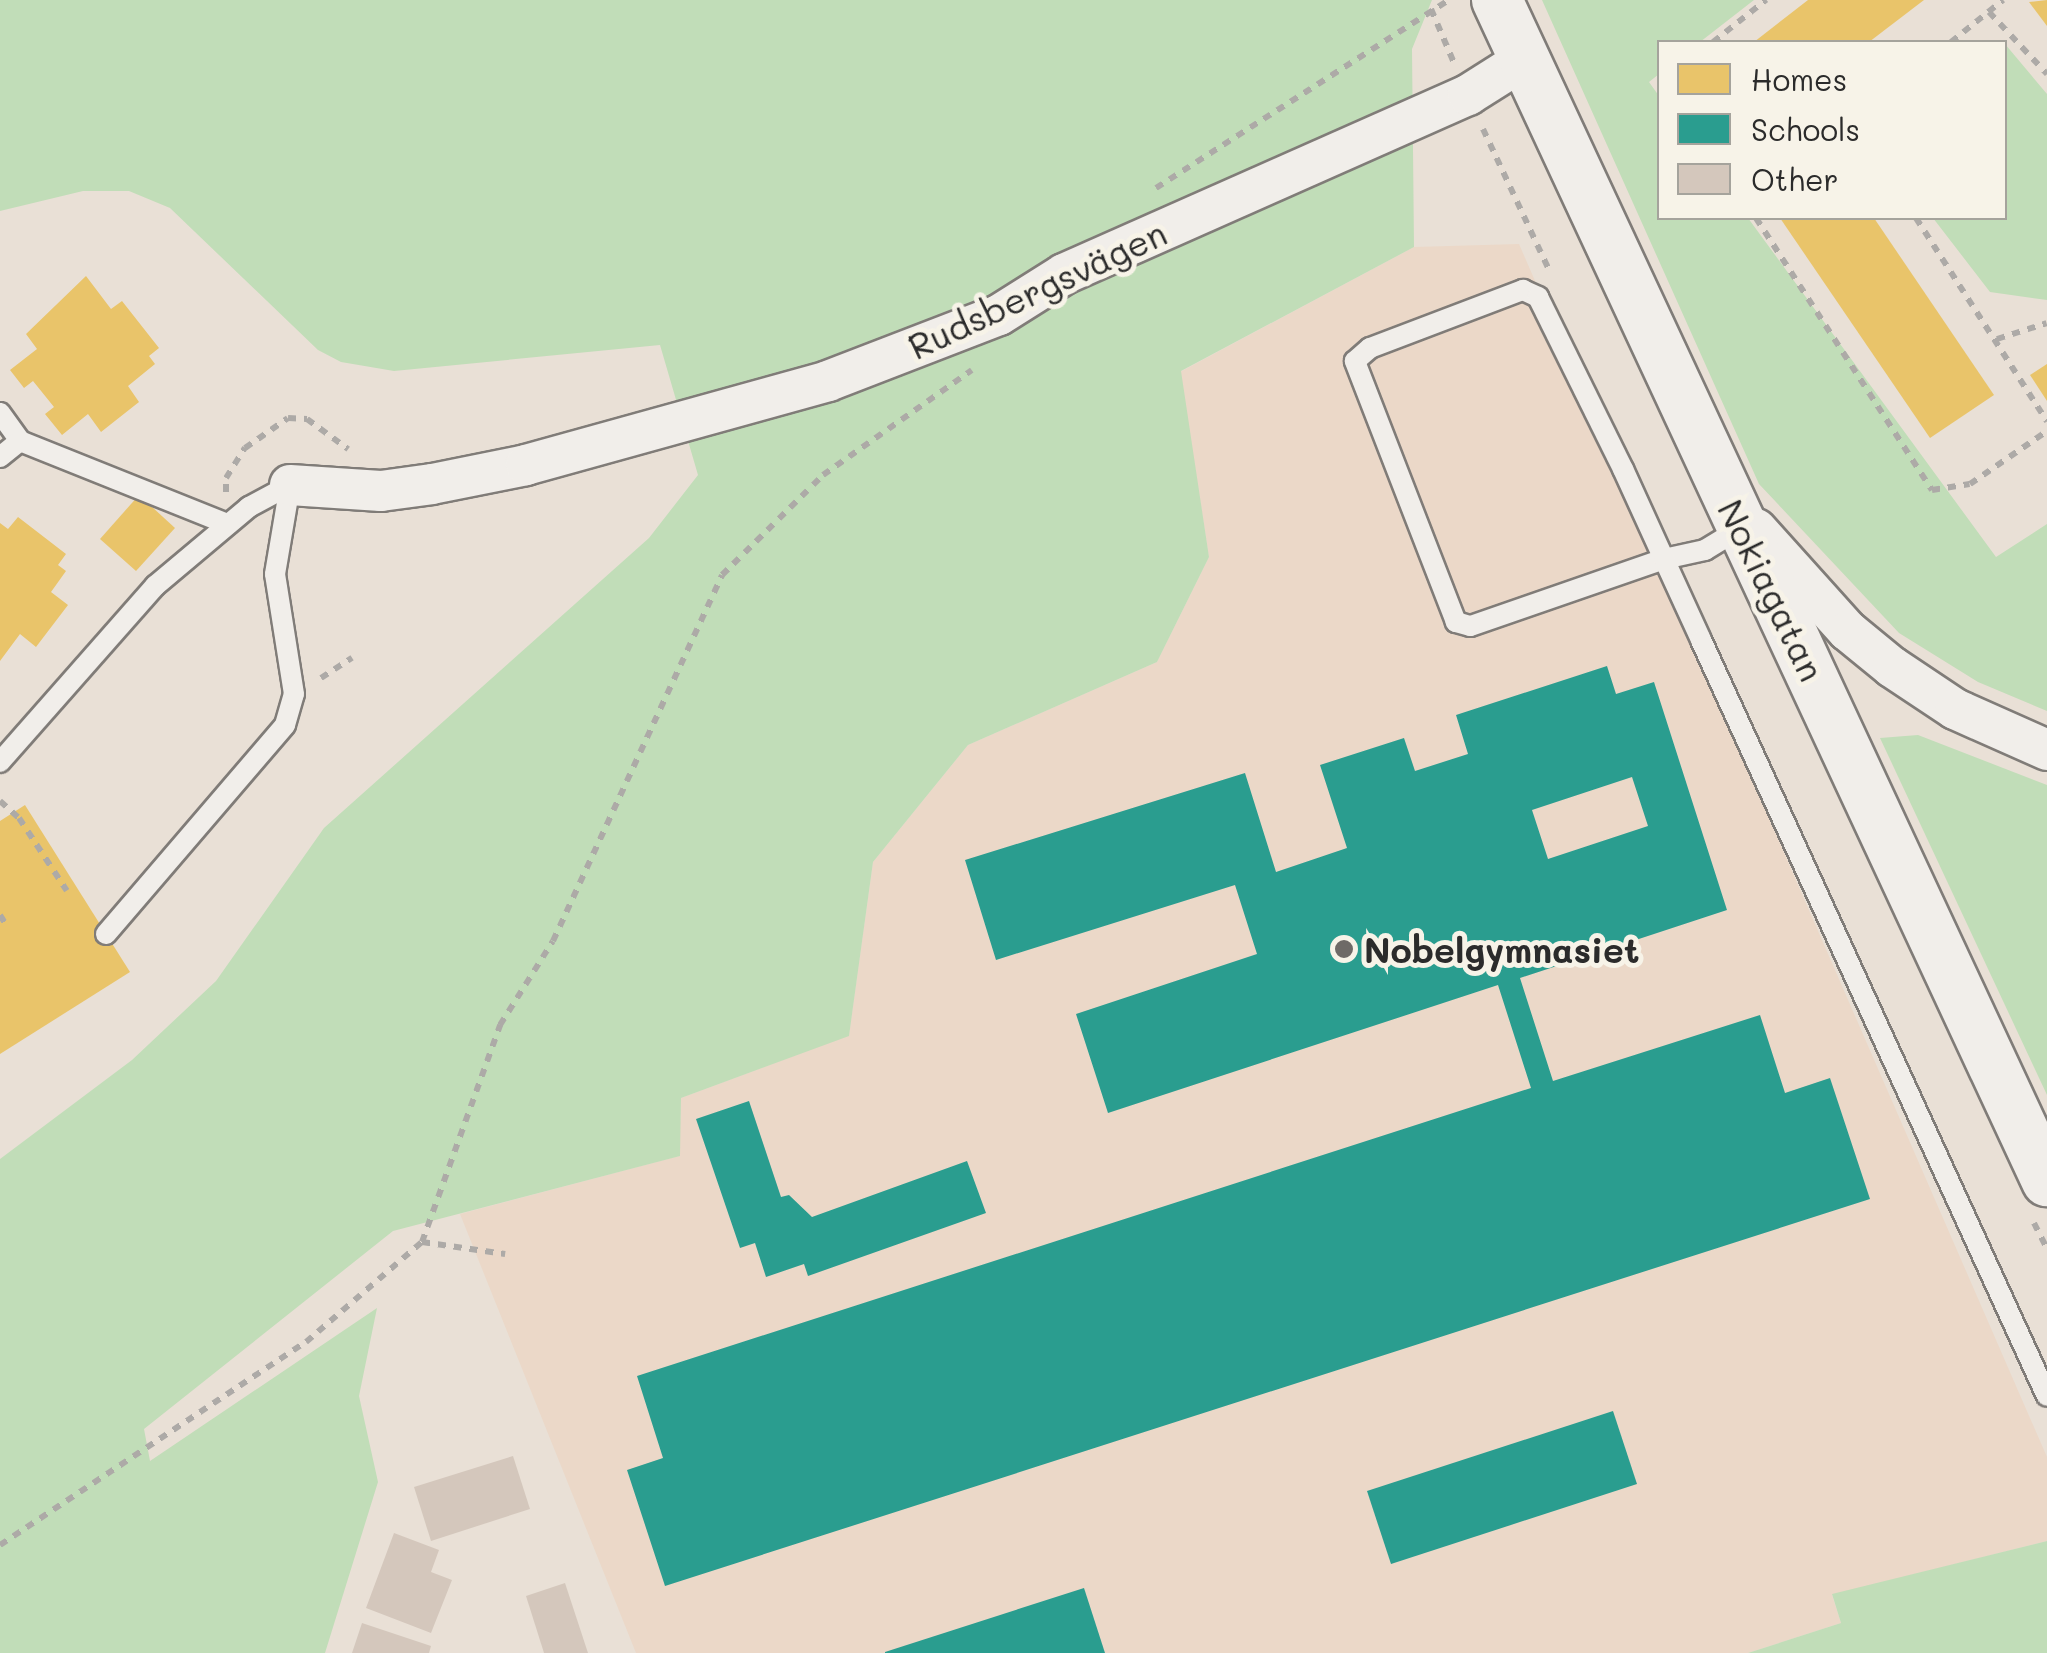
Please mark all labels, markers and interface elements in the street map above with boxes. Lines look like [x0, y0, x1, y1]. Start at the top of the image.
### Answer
legend [1657, 40, 2007, 220]
text: Homes [1751, 59, 1847, 99]
text: Schools [1751, 109, 1860, 149]
text: Other [1751, 159, 1839, 199]
street label: Rudsbergsvägen [901, 211, 1173, 367]
street label: Nokiagatan [1710, 493, 1834, 687]
place label: Nobelgymnasiet [1364, 928, 1639, 970]
marker: Nobelgymnasiet [1333, 938, 1355, 960]

